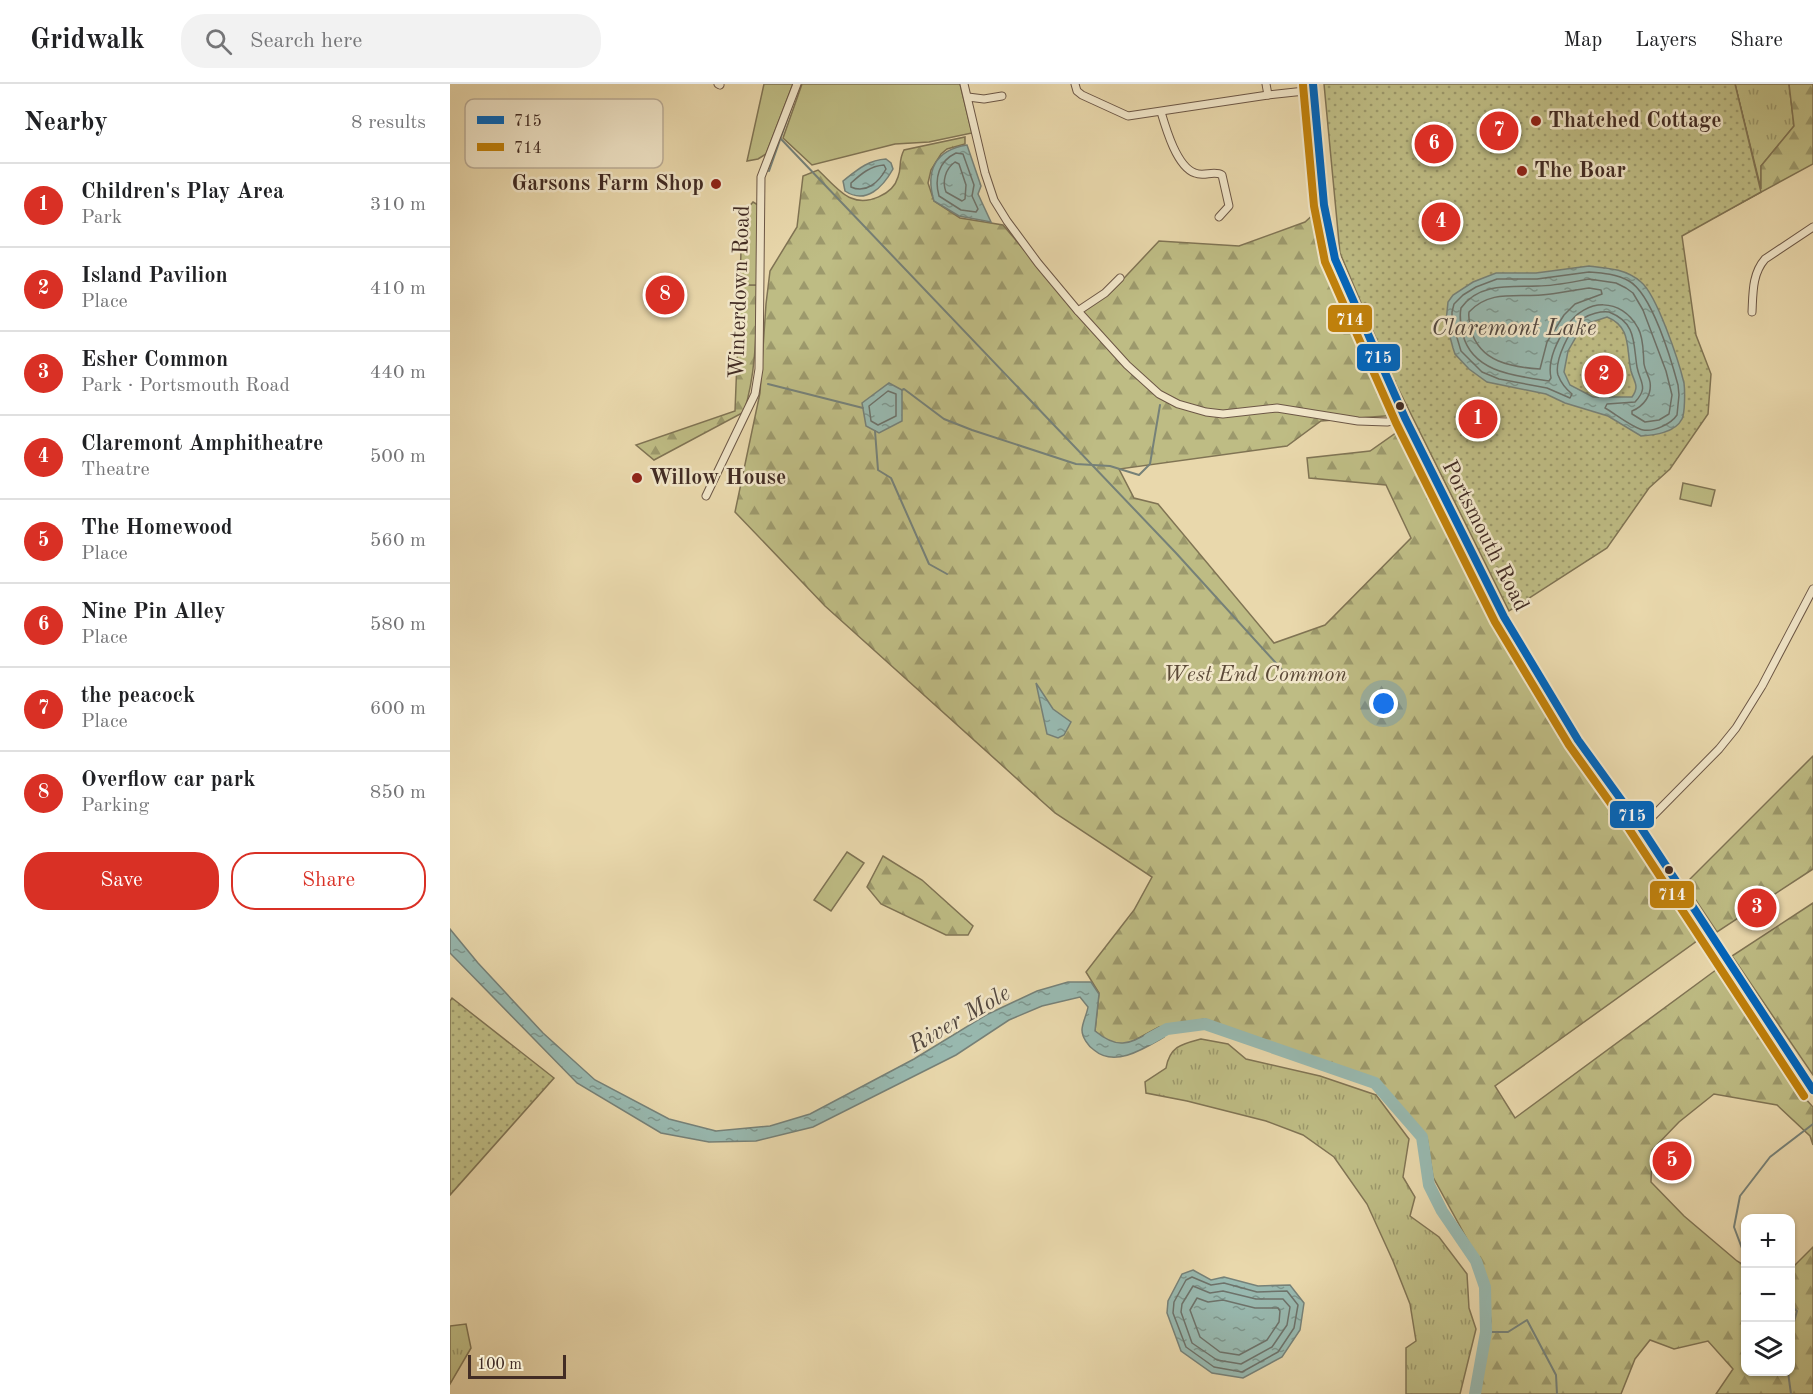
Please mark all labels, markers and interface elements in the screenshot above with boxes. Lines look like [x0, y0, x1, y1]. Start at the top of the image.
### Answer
search box [181, 14, 601, 68]
icon: search [202, 25, 235, 58]
text: Gridwalk [30, 27, 145, 55]
text: Search here [250, 30, 362, 52]
text: Map [1563, 30, 1602, 51]
text: Layers [1635, 30, 1697, 51]
text: Share [1730, 30, 1783, 51]
legend [465, 99, 663, 168]
pin: 7 [1480, 108, 1518, 154]
text: Nearby [24, 110, 108, 136]
place label: Thatched Cottage [1548, 110, 1722, 132]
text: 8 results [351, 113, 426, 133]
text: 715 [514, 114, 542, 130]
marker: Thatched Cottage [1529, 114, 1543, 128]
pin: 6 [1414, 122, 1454, 166]
text: 714 [514, 141, 542, 157]
place label: The Boar [1534, 160, 1626, 182]
marker: The Boar [1515, 164, 1529, 178]
place label: Garsons Farm Shop [511, 173, 704, 195]
marker: Garsons Farm Shop [709, 177, 723, 191]
text: Children's Play Area [81, 181, 284, 203]
text: 1 [38, 195, 49, 215]
text: 310 m [370, 195, 426, 215]
pin: 4 [1422, 200, 1460, 244]
street label: Winterdown Road [726, 205, 754, 379]
text: Park [81, 208, 122, 228]
text: Island Pavilion [81, 265, 228, 287]
pin: 8 [646, 272, 684, 318]
text: 2 [38, 279, 49, 299]
text: 410 m [370, 279, 426, 299]
text: Place [81, 292, 128, 312]
line badge: 714 [1327, 304, 1373, 333]
text: 714 [1336, 313, 1364, 329]
water label: Claremont Lake [1431, 317, 1597, 341]
line badge: 715 [1356, 343, 1401, 372]
text: Esher Common [81, 349, 228, 371]
text: 715 [1364, 351, 1392, 367]
pin: 2 [1584, 352, 1624, 398]
text: 3 [38, 363, 49, 383]
text: 440 m [370, 363, 426, 383]
text: Park · Portsmouth Road [81, 376, 290, 396]
pin: 1 [1458, 396, 1498, 442]
unlabelled marker [1394, 400, 1406, 412]
text: Claremont Amphitheatre [81, 433, 323, 455]
text: 4 [38, 447, 49, 467]
text: 500 m [370, 447, 426, 467]
street label: Portsmouth Road [1438, 457, 1532, 615]
text: Theatre [81, 460, 150, 480]
place label: Willow House [649, 467, 786, 489]
marker: Willow House [630, 471, 644, 485]
text: The Homewood [81, 517, 233, 539]
text: 5 [38, 531, 49, 551]
text: 560 m [370, 531, 426, 551]
text: Place [81, 544, 128, 564]
text: Nine Pin Alley [81, 601, 226, 623]
text: 6 [38, 615, 49, 635]
text: 580 m [370, 615, 426, 635]
text: Place [81, 628, 128, 648]
park label: West End Common [1163, 664, 1347, 686]
text: the peacock [81, 685, 195, 707]
your location [1369, 689, 1398, 718]
text: 7 [38, 699, 49, 719]
text: 600 m [370, 699, 426, 719]
text: Place [81, 712, 128, 732]
text: Overflow car park [81, 769, 256, 791]
text: 8 [38, 783, 49, 803]
text: 850 m [370, 783, 426, 803]
text: Parking [81, 796, 149, 816]
line badge: 715 [1609, 800, 1655, 829]
text: 715 [1618, 809, 1646, 825]
button: Save [24, 852, 219, 910]
button: Share [231, 852, 426, 910]
unlabelled marker [1663, 864, 1675, 876]
line badge: 714 [1649, 880, 1695, 909]
pin: 3 [1738, 886, 1776, 930]
text: 714 [1658, 888, 1686, 904]
water label: River Mole [904, 981, 1015, 1059]
pin: 5 [1652, 1138, 1692, 1184]
map controls [1741, 1214, 1795, 1376]
button: + [1741, 1214, 1795, 1268]
button: − [1741, 1268, 1795, 1322]
button: layers [1741, 1322, 1795, 1376]
scale bar [468, 1352, 566, 1380]
text: 100 m [477, 1357, 522, 1373]

